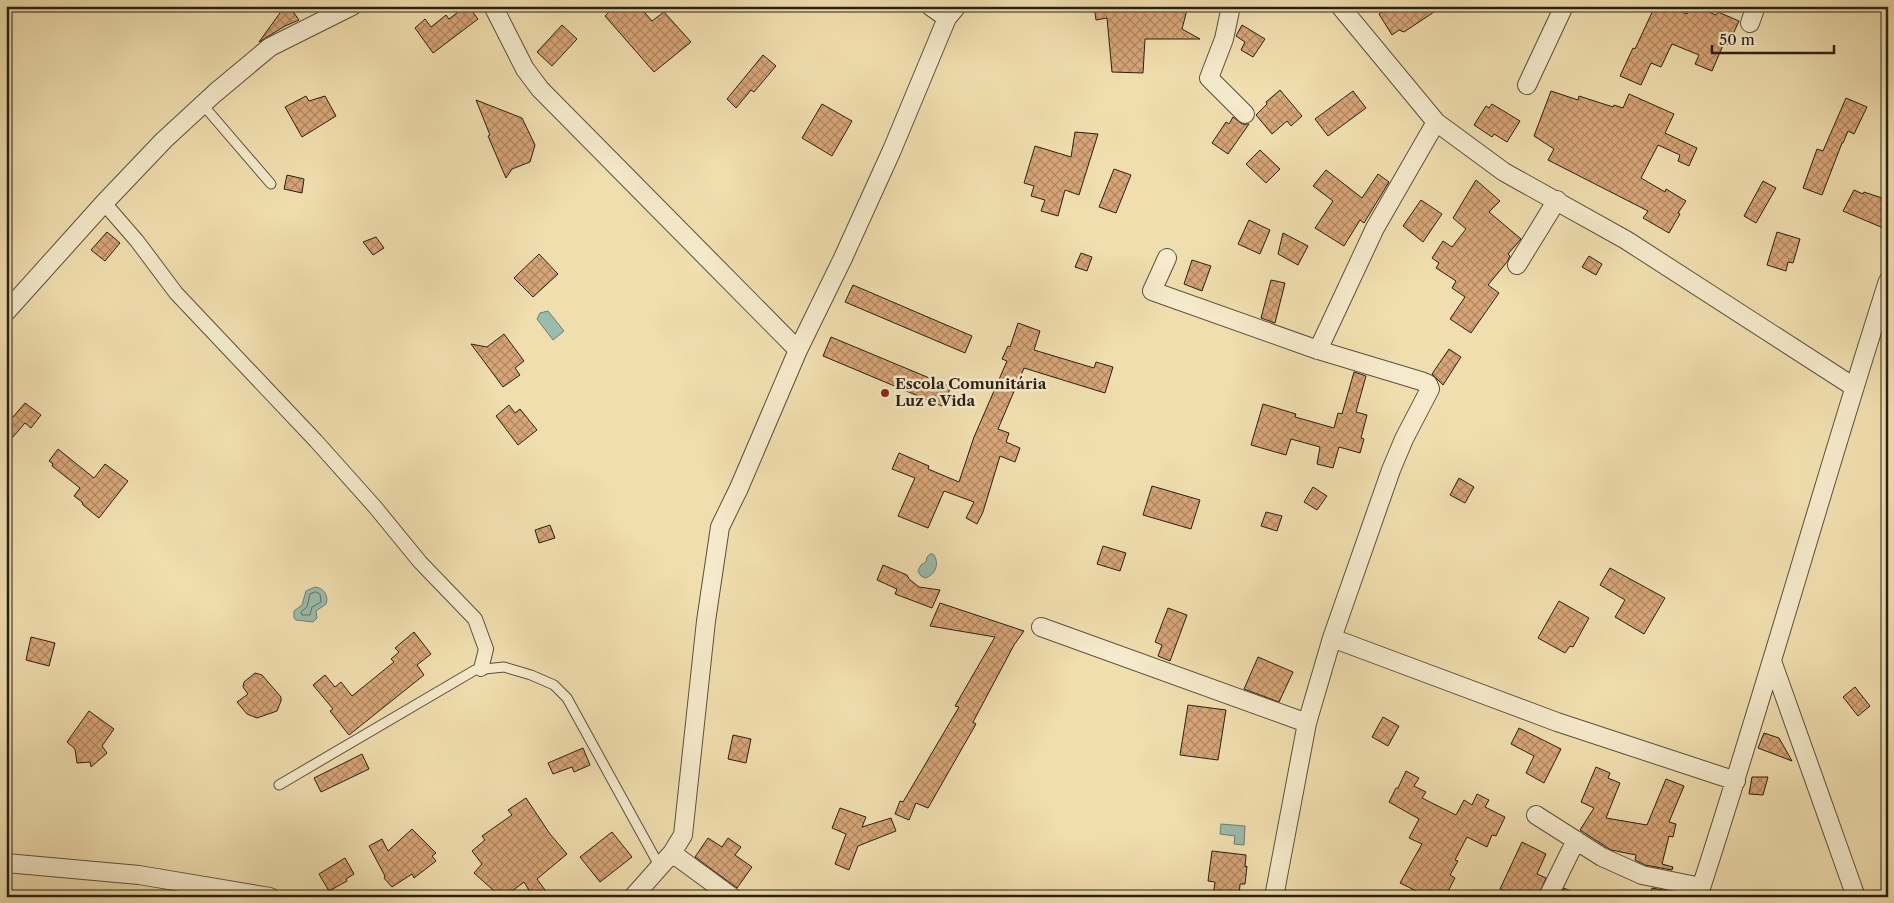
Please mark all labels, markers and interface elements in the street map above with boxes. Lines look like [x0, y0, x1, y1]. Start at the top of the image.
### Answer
scale bar [1712, 22, 1834, 54]
text: 50 m [1719, 30, 1755, 49]
place label: Escola Comunitária Luz e Vida [895, 374, 1047, 410]
marker: Escola Comunitária Luz e Vida [879, 387, 891, 399]

